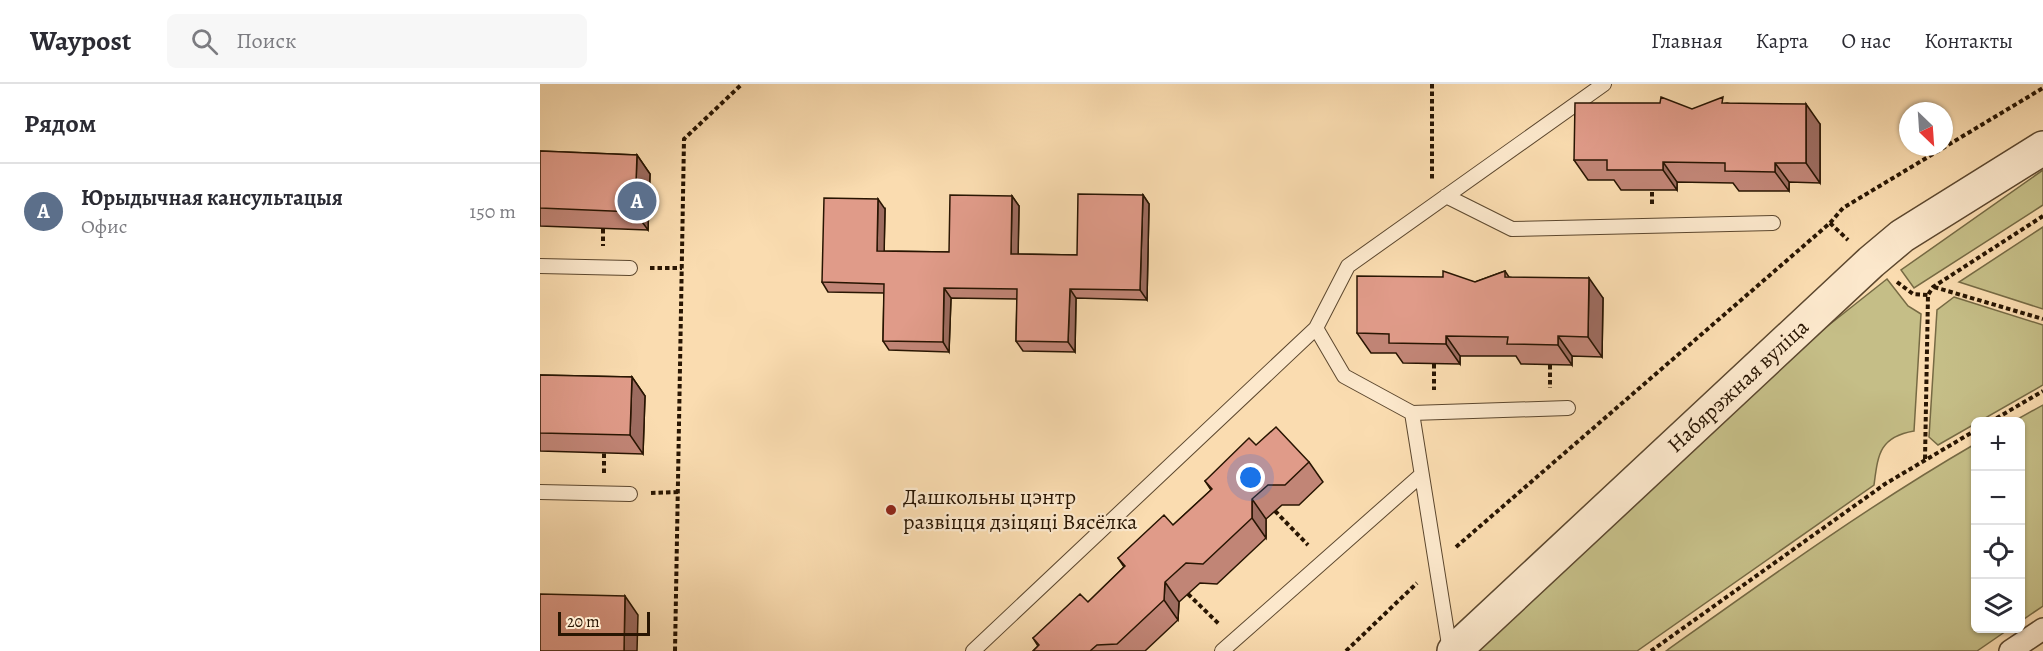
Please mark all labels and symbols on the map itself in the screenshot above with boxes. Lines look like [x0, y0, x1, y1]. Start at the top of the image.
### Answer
north arrow [1899, 102, 1953, 156]
pin: A [618, 178, 656, 224]
street label: Набярэжная вуліца [1661, 312, 1816, 460]
your location [1236, 463, 1265, 492]
place label: Дашкольны цэнтр развіцця дзіцяці Вясёлка [903, 482, 1138, 537]
marker: Дашкольны цэнтр развіцця дзіцяці Вясёлка [884, 503, 898, 517]
scale bar [558, 609, 650, 636]

